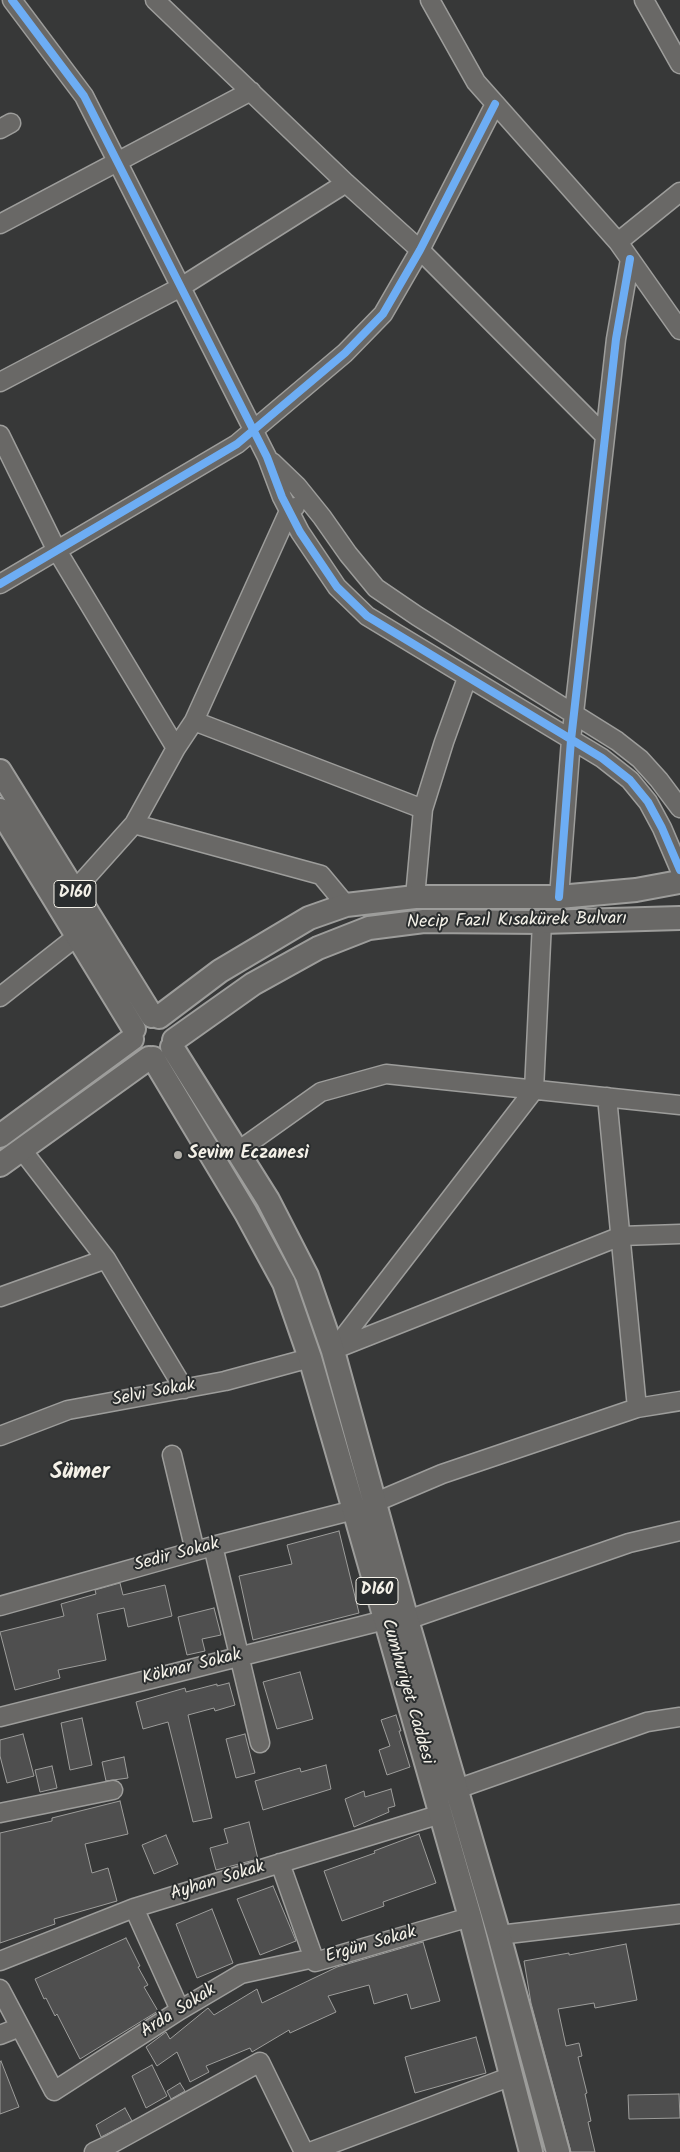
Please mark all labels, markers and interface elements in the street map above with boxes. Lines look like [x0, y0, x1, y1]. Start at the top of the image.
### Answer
road number: D160 [54, 881, 96, 908]
street label: Necip Fazıl Kısakürek Bulvarı [407, 909, 627, 935]
place label: Sevim Eczanesi [188, 1144, 309, 1166]
marker: Sevim Eczanesi [172, 1149, 184, 1161]
street label: Selvi Sokak [111, 1375, 197, 1413]
district label: Sümer [50, 1461, 110, 1487]
street label: Sedir Sokak [132, 1534, 222, 1578]
road number: D160 [356, 1578, 398, 1604]
street label: Cumhuriyet Caddesi [375, 1617, 437, 1767]
street label: Köknar Sokak [140, 1645, 244, 1691]
street label: Ayhan Sokak [168, 1857, 268, 1907]
street label: Ergün Sokak [323, 1923, 419, 1969]
street label: Arda Sokak [137, 1980, 221, 2044]

